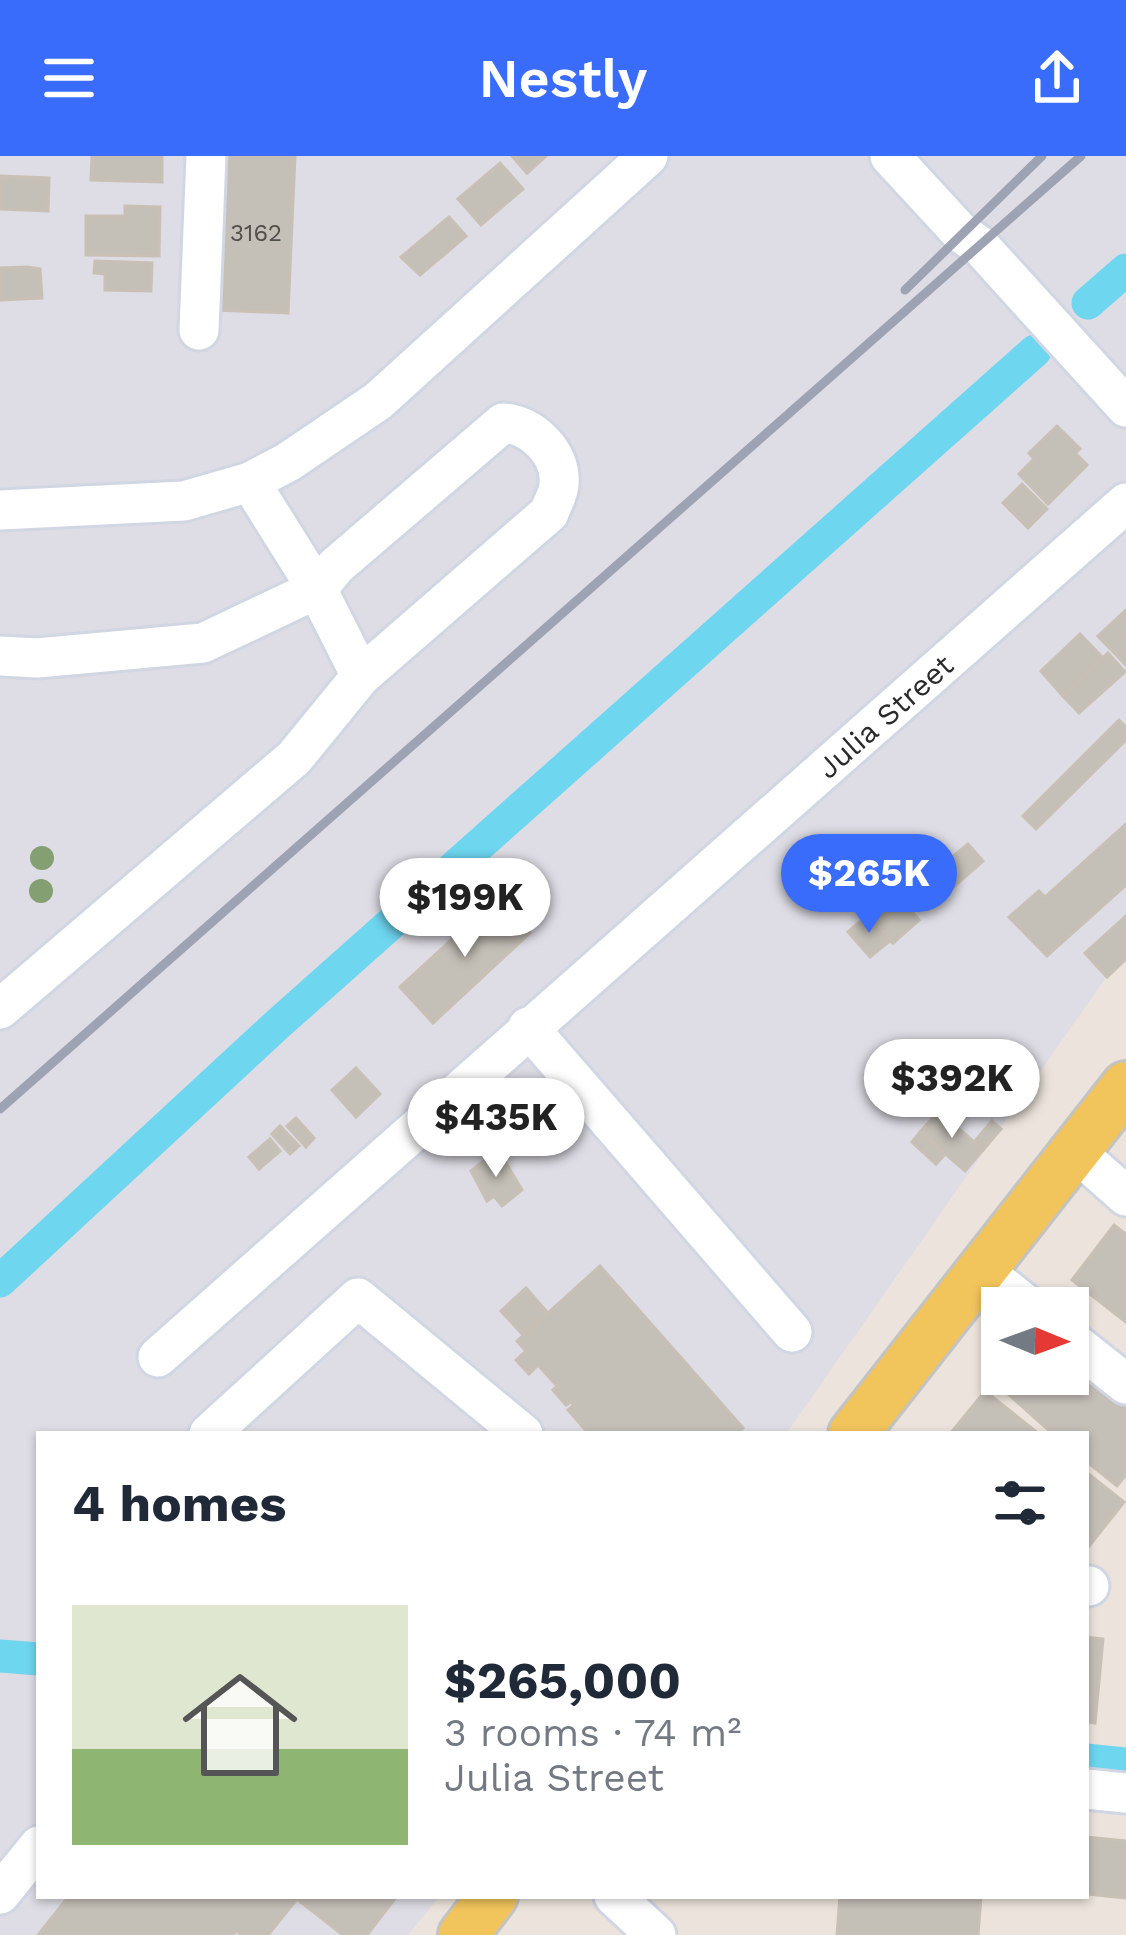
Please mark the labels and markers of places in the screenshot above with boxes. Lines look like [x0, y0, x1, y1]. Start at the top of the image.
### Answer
pin: $265K [785, 834, 953, 936]
pin: $199K [381, 858, 549, 960]
pin: $392K [868, 1039, 1036, 1141]
pin: $435K [412, 1078, 580, 1180]

